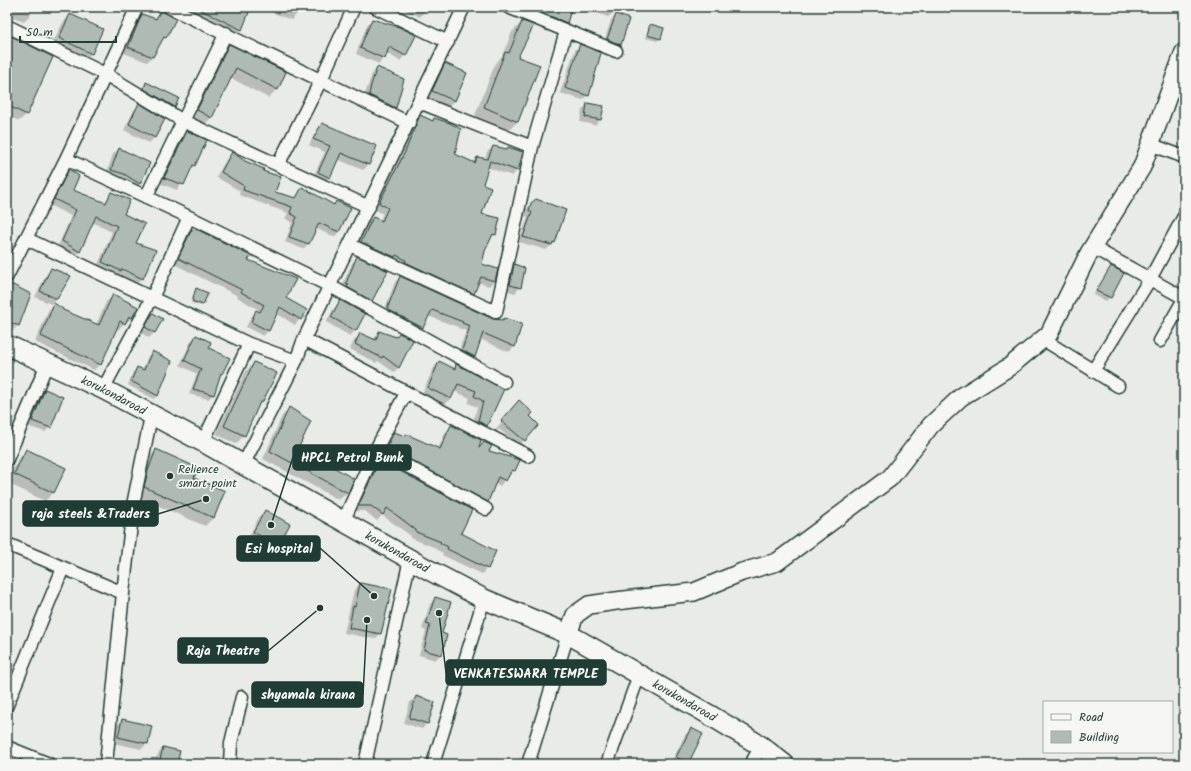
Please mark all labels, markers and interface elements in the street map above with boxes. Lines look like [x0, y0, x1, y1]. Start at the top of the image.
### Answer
scale bar [20, 18, 116, 44]
text: 50 m [26, 23, 53, 42]
street label: korukondaroad [78, 371, 151, 420]
callout: HPCL Petrol Bunk [293, 445, 411, 470]
text: HPCL Petrol Bunk [301, 448, 404, 469]
place label: Relience smart point [178, 460, 237, 493]
marker: Relience smart point [165, 471, 175, 481]
callout: raja steels &Traders [23, 501, 158, 526]
text: raja steels &Traders [32, 504, 150, 525]
street label: korukondaroad [362, 526, 434, 578]
callout: Esi hospital [237, 536, 320, 561]
text: Esi hospital [245, 539, 313, 560]
callout: Raja Theatre [178, 638, 268, 663]
text: Raja Theatre [186, 641, 261, 662]
callout: VENKATESWARA TEMPLE [446, 660, 606, 685]
text: VENKATESWARA TEMPLE [454, 664, 599, 685]
street label: korukondaroad [649, 675, 721, 727]
callout: shyamala kirana [252, 682, 363, 707]
text: shyamala kirana [261, 685, 355, 706]
legend [1043, 701, 1173, 753]
text: Road [1079, 708, 1104, 727]
text: Building [1079, 728, 1119, 747]

